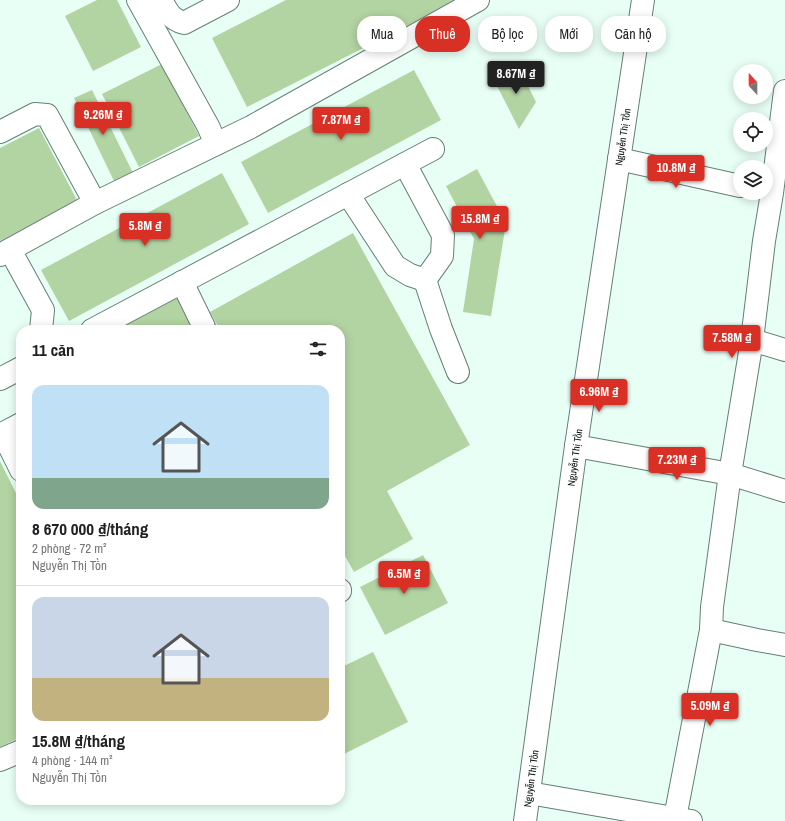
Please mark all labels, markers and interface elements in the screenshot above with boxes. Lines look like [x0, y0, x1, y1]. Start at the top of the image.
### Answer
chip: Mua [357, 16, 407, 52]
chip: Thuê [415, 16, 470, 52]
chip: Bộ lọc [478, 16, 537, 52]
chip: Mới [545, 16, 593, 52]
chip: Căn hộ [601, 16, 666, 52]
pin: 8.67M ₫ [479, 61, 553, 95]
north arrow [733, 64, 773, 104]
map controls [733, 64, 773, 200]
text: 8.67M ₫ [496, 65, 536, 82]
pin: 9.26M ₫ [66, 102, 140, 136]
text: 9.26M ₫ [83, 106, 123, 123]
pin: 7.87M ₫ [304, 107, 378, 141]
street label: Nguyễn Thị Tồn [612, 107, 633, 166]
text: 7.87M ₫ [321, 111, 361, 128]
button: locate [733, 112, 773, 152]
pin: 10.8M ₫ [639, 155, 713, 189]
text: 10.8M ₫ [656, 159, 696, 176]
button: layers [733, 160, 773, 200]
pin: 15.8M ₫ [443, 206, 517, 240]
text: 15.8M ₫ [460, 210, 500, 227]
pin: 5.8M ₫ [112, 213, 178, 247]
text: 5.8M ₫ [128, 217, 162, 234]
pin: 7.58M ₫ [695, 325, 769, 359]
text: 7.58M ₫ [712, 329, 752, 346]
text: 11 căn [32, 338, 75, 361]
icon: filters [307, 338, 329, 360]
pin: 6.96M ₫ [562, 379, 636, 413]
text: 6.96M ₫ [579, 383, 619, 400]
icon: home [145, 411, 217, 483]
street label: Nguyễn Thị Tồn [564, 428, 585, 487]
pin: 7.23M ₫ [640, 447, 714, 481]
text: 7.23M ₫ [657, 451, 697, 468]
text: 8 670 000 ₫/tháng [32, 517, 148, 540]
text: 2 phòng · 72 m² [32, 540, 107, 557]
text: Nguyễn Thị Tồn [32, 557, 107, 574]
pin: 6.5M ₫ [371, 561, 437, 595]
text: 6.5M ₫ [387, 565, 421, 582]
icon: home [145, 623, 217, 695]
pin: 5.09M ₫ [673, 693, 747, 727]
text: 5.09M ₫ [690, 697, 730, 714]
text: 15.8M ₫/tháng [32, 729, 125, 752]
street label: Nguyễn Thị Tồn [520, 749, 541, 808]
text: 4 phòng · 144 m² [32, 752, 113, 769]
text: Nguyễn Thị Tồn [32, 769, 107, 786]

